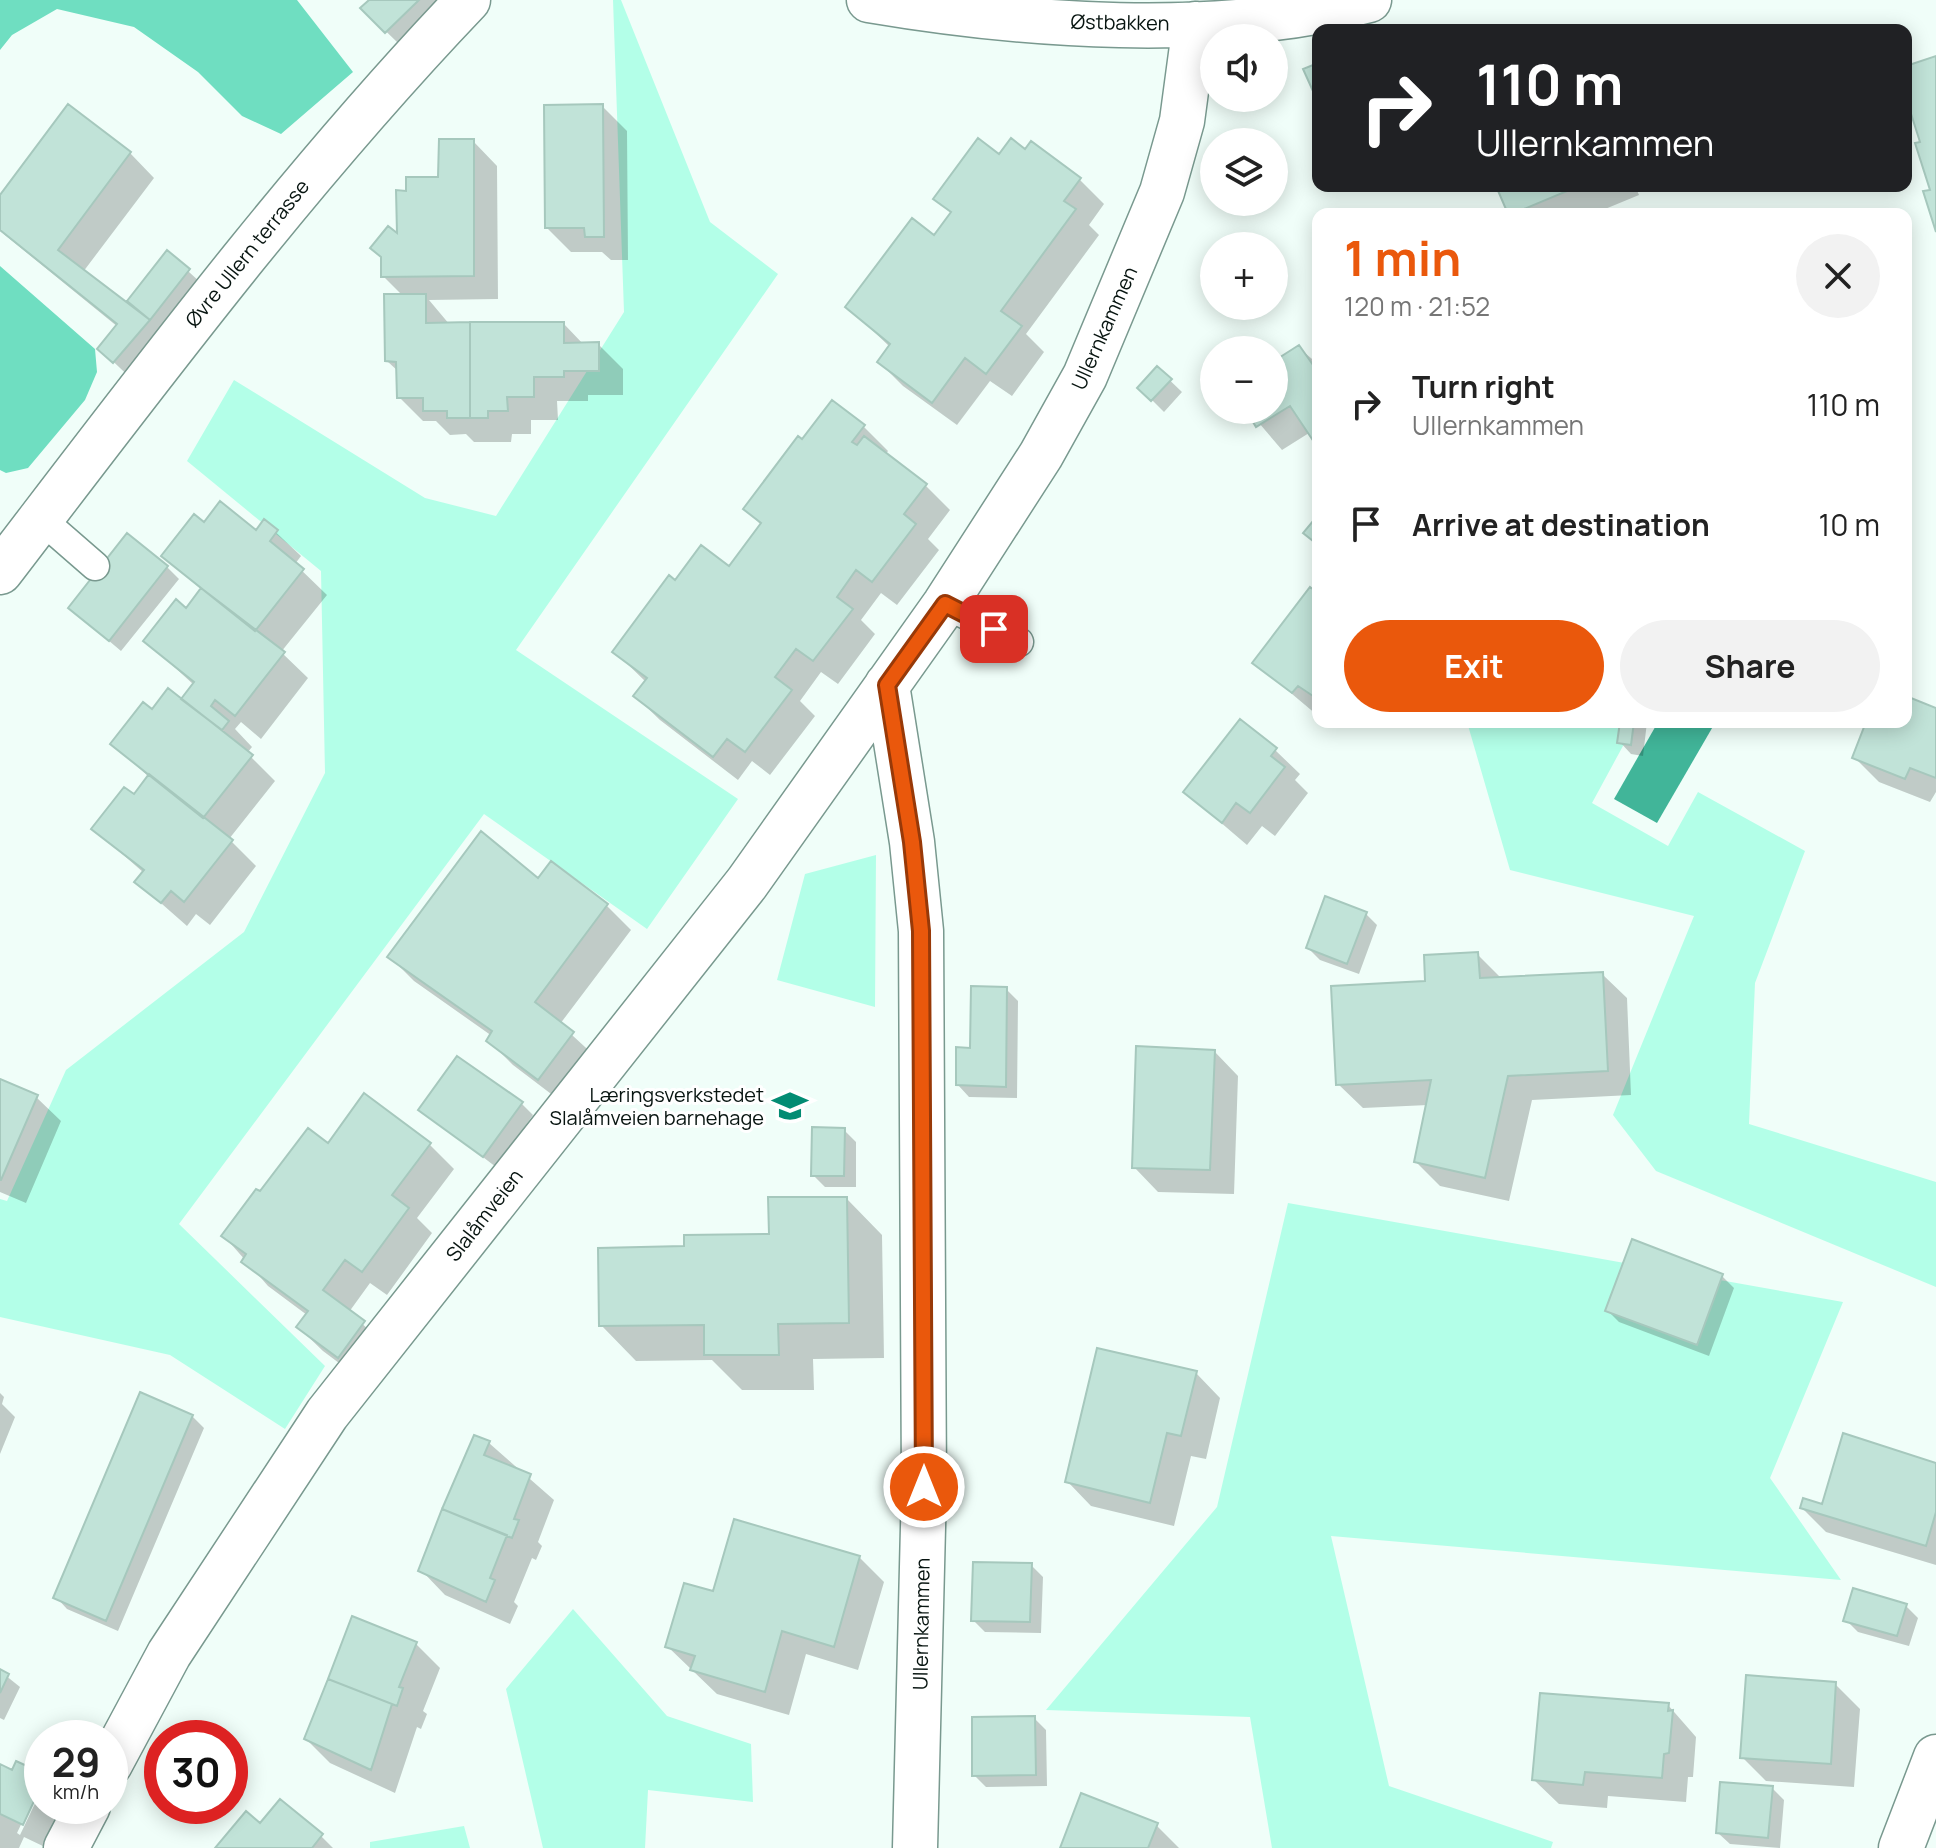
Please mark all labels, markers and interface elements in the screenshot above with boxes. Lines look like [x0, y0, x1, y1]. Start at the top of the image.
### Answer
street label: Østbakken [1070, 8, 1170, 36]
map controls [1200, 24, 1288, 424]
button: sound [1200, 24, 1288, 112]
text: 110 m [1476, 45, 1623, 122]
icon: right [1344, 56, 1448, 160]
text: Ullernkammen [1476, 118, 1714, 167]
button: layers [1200, 128, 1288, 216]
street label: Øvre Ullern terrasse [179, 174, 315, 332]
text: 1 min [1344, 225, 1461, 290]
button: + [1200, 232, 1288, 320]
button: close [1796, 234, 1880, 318]
street label: Ullernkammen [1065, 262, 1143, 394]
text: 120 m · 21:52 [1344, 288, 1490, 324]
button: − [1200, 336, 1288, 424]
text: Turn right [1412, 366, 1555, 407]
icon: right [1344, 382, 1388, 426]
text: 110 m [1807, 384, 1880, 425]
text: Ullernkammen [1412, 407, 1584, 443]
icon: arrive [1344, 502, 1388, 546]
text: Arrive at destination [1412, 504, 1710, 545]
text: 10 m [1819, 504, 1880, 545]
pin [960, 595, 1028, 663]
icon: arrive [972, 607, 1016, 651]
button: Exit [1344, 620, 1604, 712]
button: Share [1620, 620, 1880, 712]
place label: Læringsverkstedet Slalåmveien barnehage [550, 1081, 764, 1131]
school or university icon: Læringsverkstedet Slalåmveien barnehage [771, 1087, 809, 1125]
street label: Slalåmveien [439, 1163, 529, 1267]
position arrow [882, 1445, 966, 1529]
street label: Ullernkammen [906, 1558, 936, 1690]
speed limit sign: 30 [144, 1720, 248, 1824]
text: 29 [52, 1734, 100, 1789]
text: km/h [53, 1778, 99, 1805]

